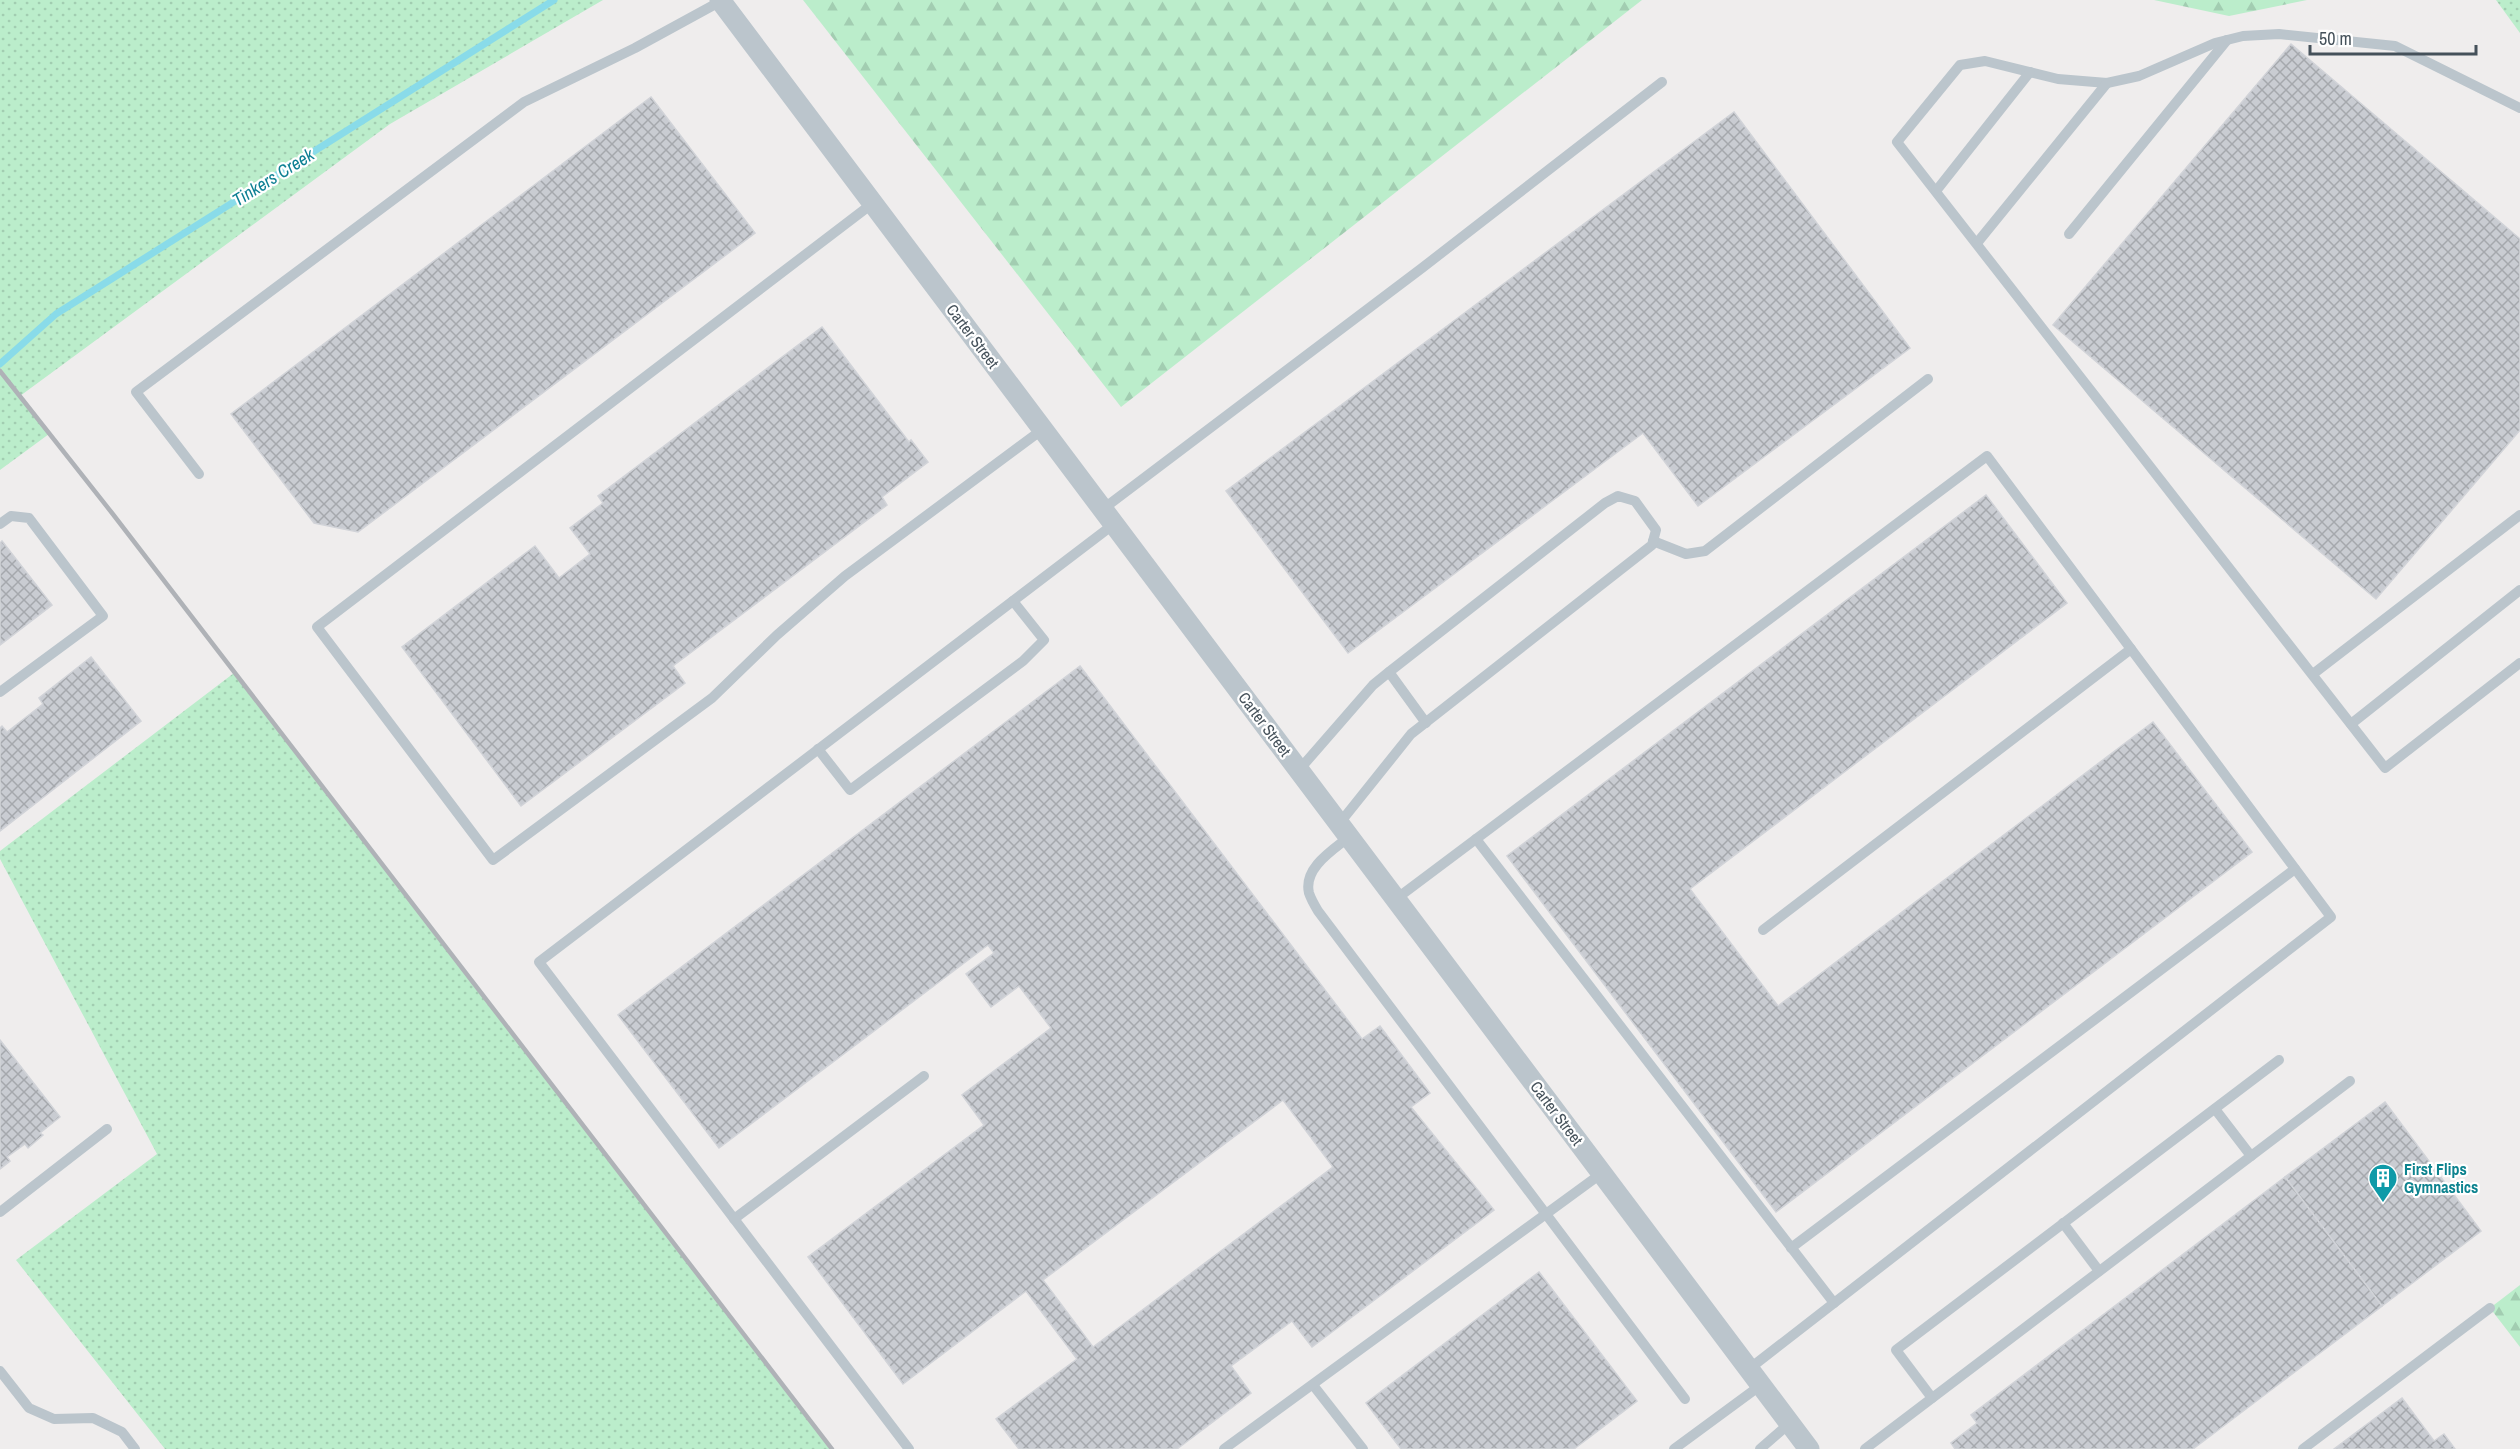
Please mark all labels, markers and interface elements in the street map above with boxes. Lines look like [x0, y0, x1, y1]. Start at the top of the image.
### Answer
scale bar [2310, 18, 2476, 56]
text: 50 m [2319, 26, 2352, 51]
water label: Tinkers Creek [227, 142, 319, 212]
street label: Carter Street [942, 299, 1005, 373]
street label: Carter Street [1234, 687, 1297, 761]
street label: Carter Street [1526, 1076, 1589, 1150]
place label: First Flips Gymnastics [2404, 1158, 2478, 1198]
building icon: First Flips Gymnastics [2367, 1162, 2399, 1204]

